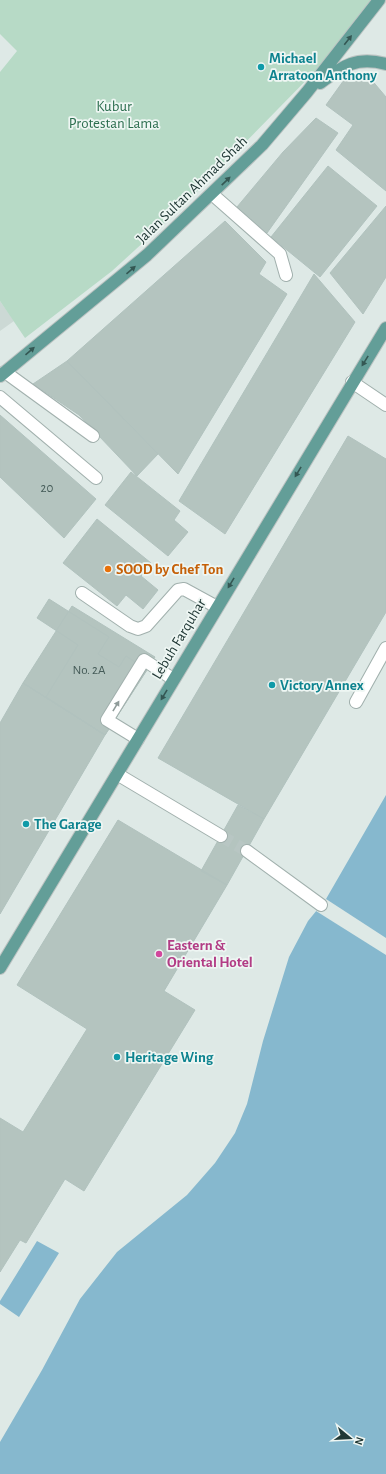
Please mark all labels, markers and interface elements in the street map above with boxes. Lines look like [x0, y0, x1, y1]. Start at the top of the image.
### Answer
one-way arrow [343, 35, 352, 46]
place label: Michael Arratoon Anthony [269, 51, 377, 83]
marker: Michael Arratoon Anthony [256, 62, 266, 72]
park label: Kubur Protestan Lama [69, 99, 159, 131]
street label: Jalan Sultan Ahmad Shah [134, 133, 250, 247]
one-way arrow [221, 176, 231, 185]
one-way arrow [126, 265, 136, 274]
one-way arrow [25, 346, 35, 356]
one-way arrow [362, 355, 369, 367]
one-way arrow [294, 467, 302, 477]
house number: 20 [41, 482, 54, 495]
place label: SOOD by Chef Ton [116, 562, 223, 577]
marker: SOOD by Chef Ton [103, 564, 113, 574]
one-way arrow [227, 578, 235, 588]
street label: Lebuh Farquhar [149, 596, 209, 682]
house number: No. 2A [73, 664, 106, 677]
place label: Victory Annex [280, 678, 364, 693]
marker: Victory Annex [267, 680, 277, 690]
one-way arrow [160, 689, 167, 701]
one-way arrow [112, 700, 119, 712]
place label: The Garage [34, 817, 102, 832]
marker: The Garage [21, 819, 31, 829]
place label: Eastern & Oriental Hotel [167, 938, 253, 970]
marker: Eastern & Oriental Hotel [154, 949, 164, 959]
place label: Heritage Wing [125, 1050, 214, 1065]
marker: Heritage Wing [112, 1052, 122, 1062]
north arrow [330, 1418, 370, 1458]
text: N [353, 1436, 365, 1446]

